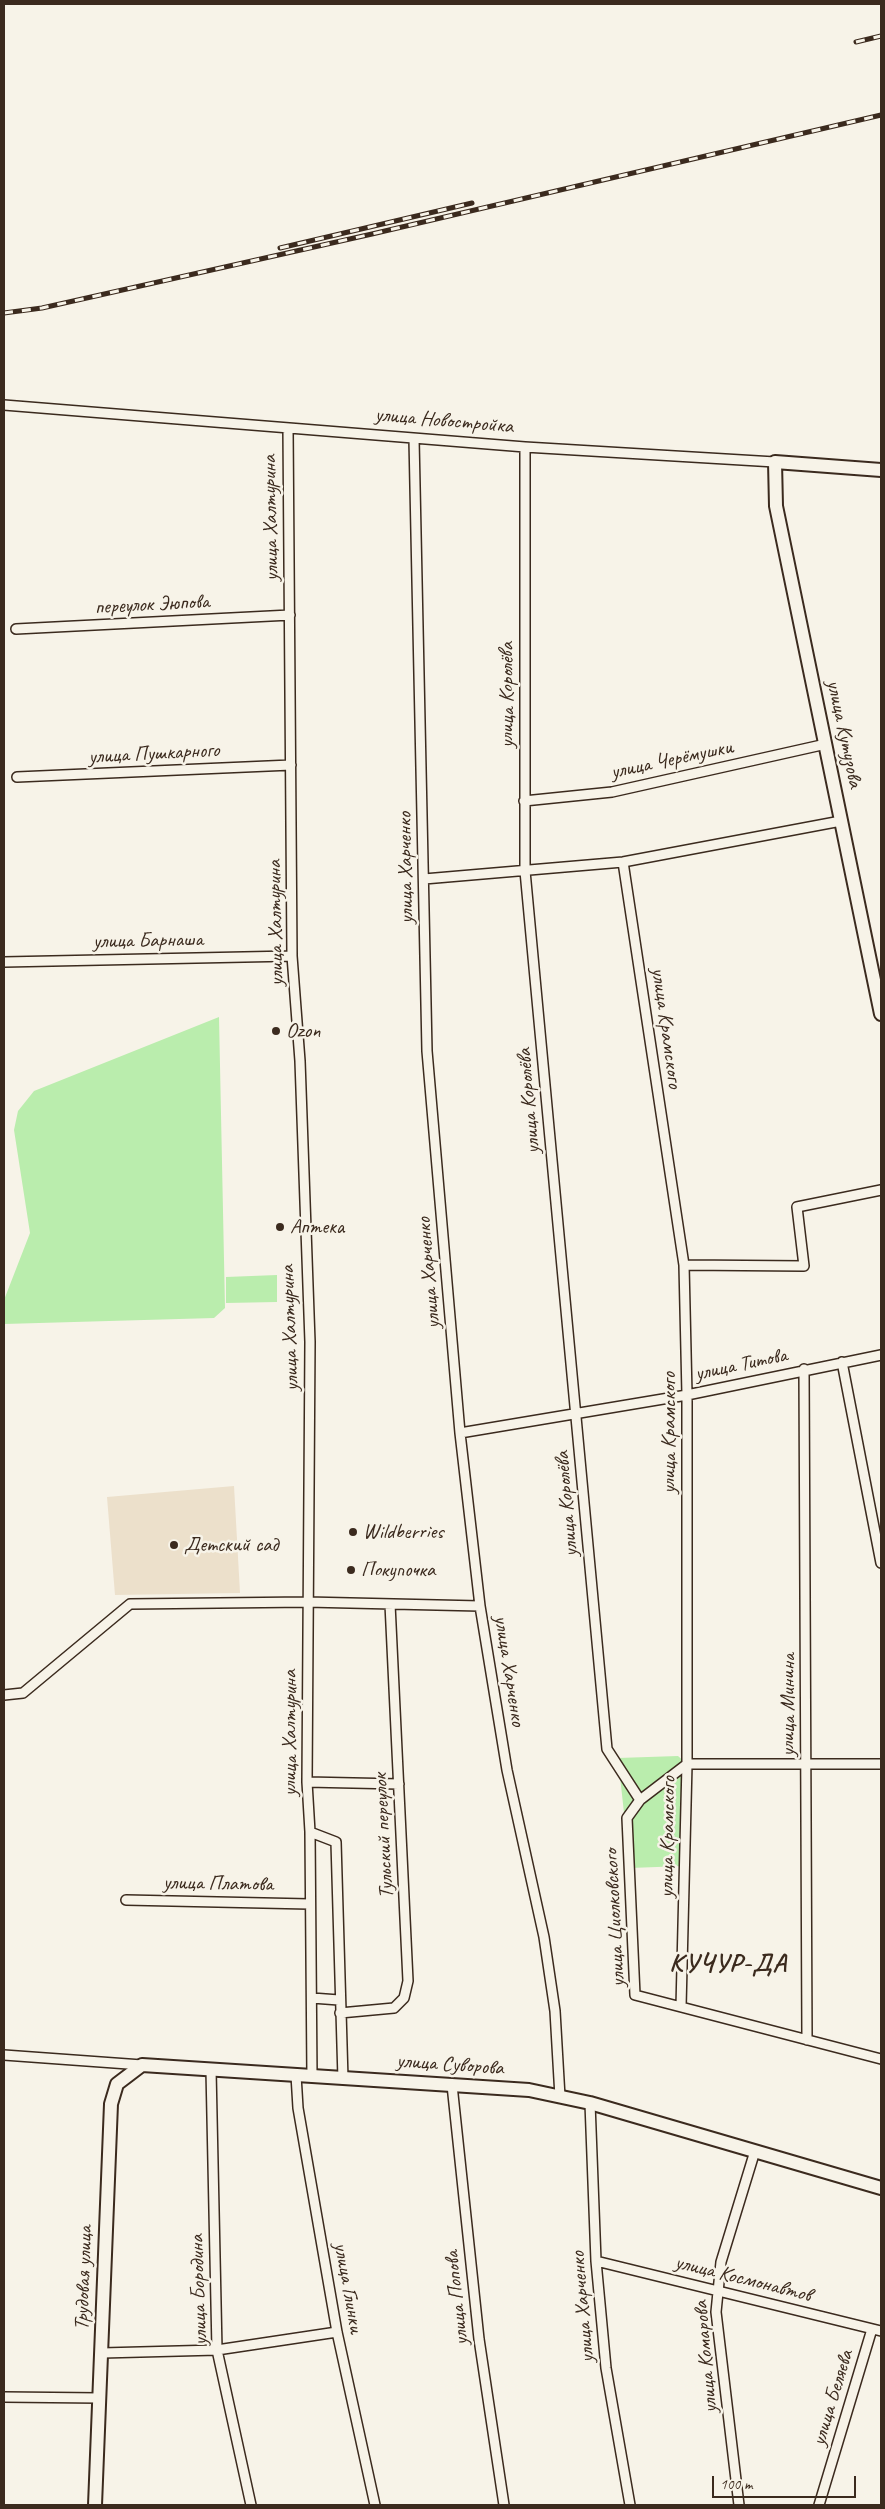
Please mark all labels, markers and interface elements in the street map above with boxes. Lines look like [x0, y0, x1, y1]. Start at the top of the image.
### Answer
street label: улица Новостройка [374, 402, 514, 440]
street label: улица Халтурина [257, 455, 285, 581]
street label: переулок Эюпова [94, 589, 210, 621]
street label: улица Королёва [494, 642, 520, 748]
street label: улица Кутузова [820, 678, 868, 790]
street label: улица Черёмушки [609, 735, 735, 785]
street label: улица Пушкарного [88, 738, 220, 770]
street label: улица Харченко [392, 812, 420, 924]
street label: улица Халтурина [262, 860, 290, 986]
street label: улица Барнаша [93, 927, 203, 955]
street label: улица Крамского [645, 966, 687, 1090]
place label: Ozon [286, 1018, 321, 1044]
marker: Ozon [270, 1025, 282, 1037]
street label: улица Королёва [512, 1047, 546, 1155]
place label: Аптека [290, 1214, 344, 1240]
street label: улица Харченко [412, 1216, 446, 1330]
marker: Аптека [274, 1221, 286, 1233]
street label: улица Халтурина [275, 1264, 305, 1392]
street label: улица Титова [693, 1343, 789, 1387]
street label: улица Крамского [656, 1372, 682, 1494]
street label: улица Королёва [550, 1450, 584, 1558]
place label: Wildberries [363, 1519, 443, 1545]
marker: Wildberries [347, 1526, 359, 1538]
place label: Детский сад [184, 1532, 278, 1558]
marker: Детский сад [168, 1539, 180, 1551]
place label: Покупочка [361, 1557, 435, 1583]
marker: Покупочка [345, 1564, 357, 1576]
street label: улица Харченко [488, 1614, 530, 1728]
street label: улица Минина [775, 1653, 801, 1757]
street label: улица Халтурина [277, 1670, 303, 1796]
street label: Тульский переулок [368, 1773, 400, 1899]
street label: улица Крамского [654, 1776, 682, 1898]
street label: улица Циолковского [599, 1848, 631, 1988]
street label: улица Платова [163, 1870, 273, 1898]
district label: КУЧУР-ДА [666, 1948, 790, 1980]
street label: улица Суворова [396, 2049, 504, 2081]
street label: Трудовая улица [70, 2225, 98, 2331]
street label: улица Бородина [184, 2234, 214, 2346]
street label: улица Глинки [328, 2241, 368, 2335]
street label: улица Попова [439, 2249, 475, 2347]
street label: улица Харченко [566, 2250, 600, 2364]
street label: улица Космонавтов [672, 2250, 814, 2308]
street label: улица Комарова [689, 2300, 723, 2414]
street label: улица Беляева [807, 2347, 859, 2449]
scale bar [715, 2466, 859, 2498]
text: 100 m [720, 2475, 752, 2494]

